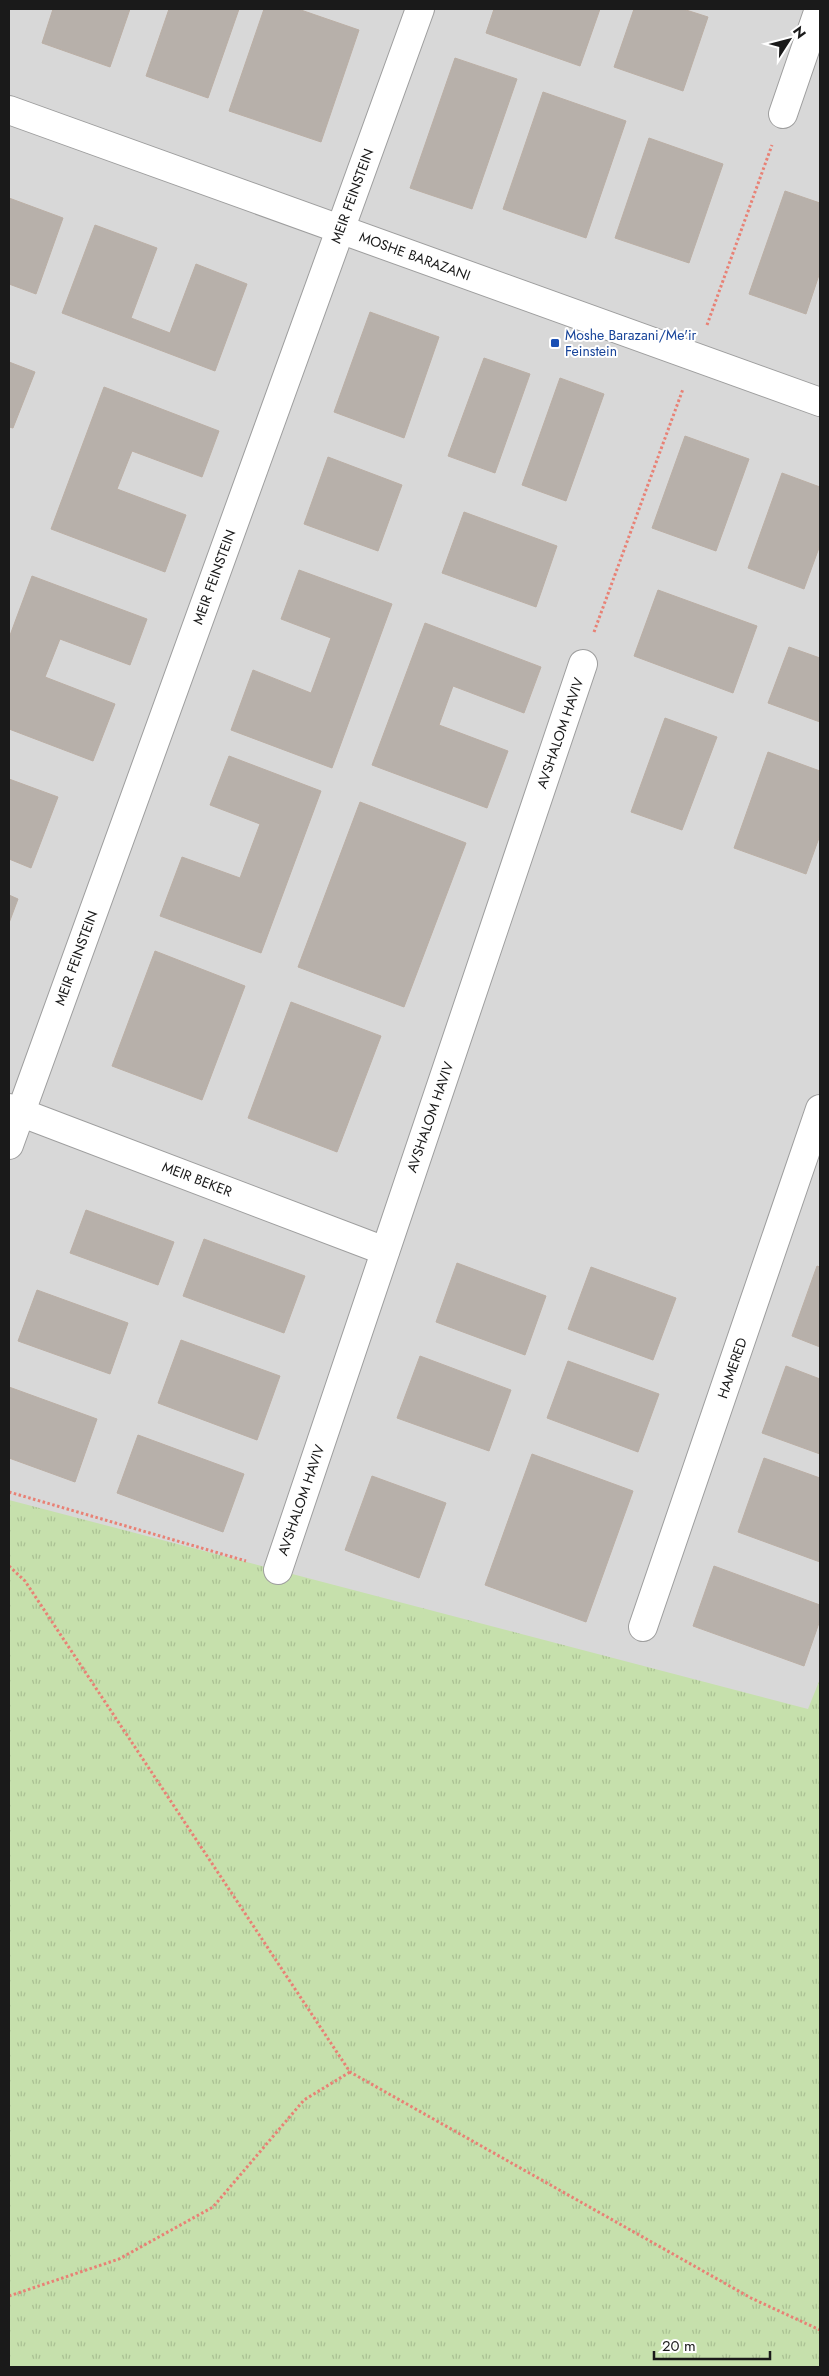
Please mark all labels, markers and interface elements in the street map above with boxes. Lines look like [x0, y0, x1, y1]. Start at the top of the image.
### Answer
north arrow [764, 15, 814, 65]
text: N [788, 22, 811, 43]
street label: MEIR FEINSTEIN [326, 146, 378, 246]
street label: MOSHE BARAZANI [357, 227, 473, 285]
place label: Moshe Barazani/Me'ir Feinstein [565, 325, 697, 361]
marker: Moshe Barazani/Me'ir Feinstein [549, 337, 561, 349]
street label: MEIR FEINSTEIN [188, 527, 240, 627]
street label: AVSHALOM HAVIV [532, 674, 589, 791]
street label: MEIR FEINSTEIN [50, 908, 102, 1008]
street label: AVSHALOM HAVIV [402, 1058, 459, 1175]
street label: MEIR BEKER [159, 1156, 235, 1202]
street label: HAMERED [712, 1335, 752, 1401]
street label: AVSHALOM HAVIV [273, 1441, 330, 1558]
scale bar [654, 2328, 770, 2360]
text: 20 m [662, 2335, 696, 2357]

